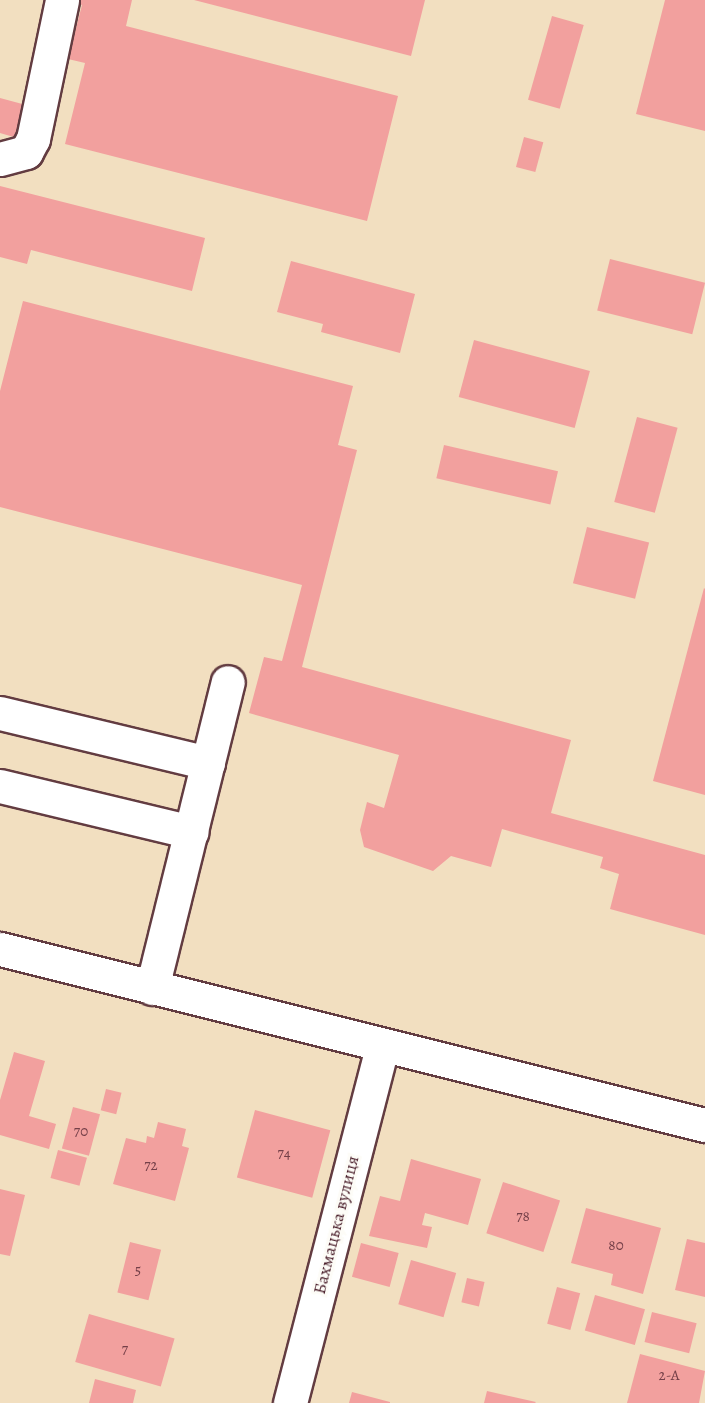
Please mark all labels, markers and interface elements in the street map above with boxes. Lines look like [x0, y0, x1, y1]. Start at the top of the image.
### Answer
house number: 70 [74, 1123, 88, 1141]
house number: 74 [277, 1145, 291, 1163]
street label: Бахмацька вулиця [308, 1154, 364, 1296]
house number: 72 [144, 1157, 158, 1175]
house number: 78 [516, 1208, 530, 1226]
house number: 80 [608, 1237, 624, 1255]
house number: 5 [135, 1262, 141, 1280]
house number: 7 [122, 1341, 128, 1359]
house number: 2-А [659, 1367, 679, 1385]

